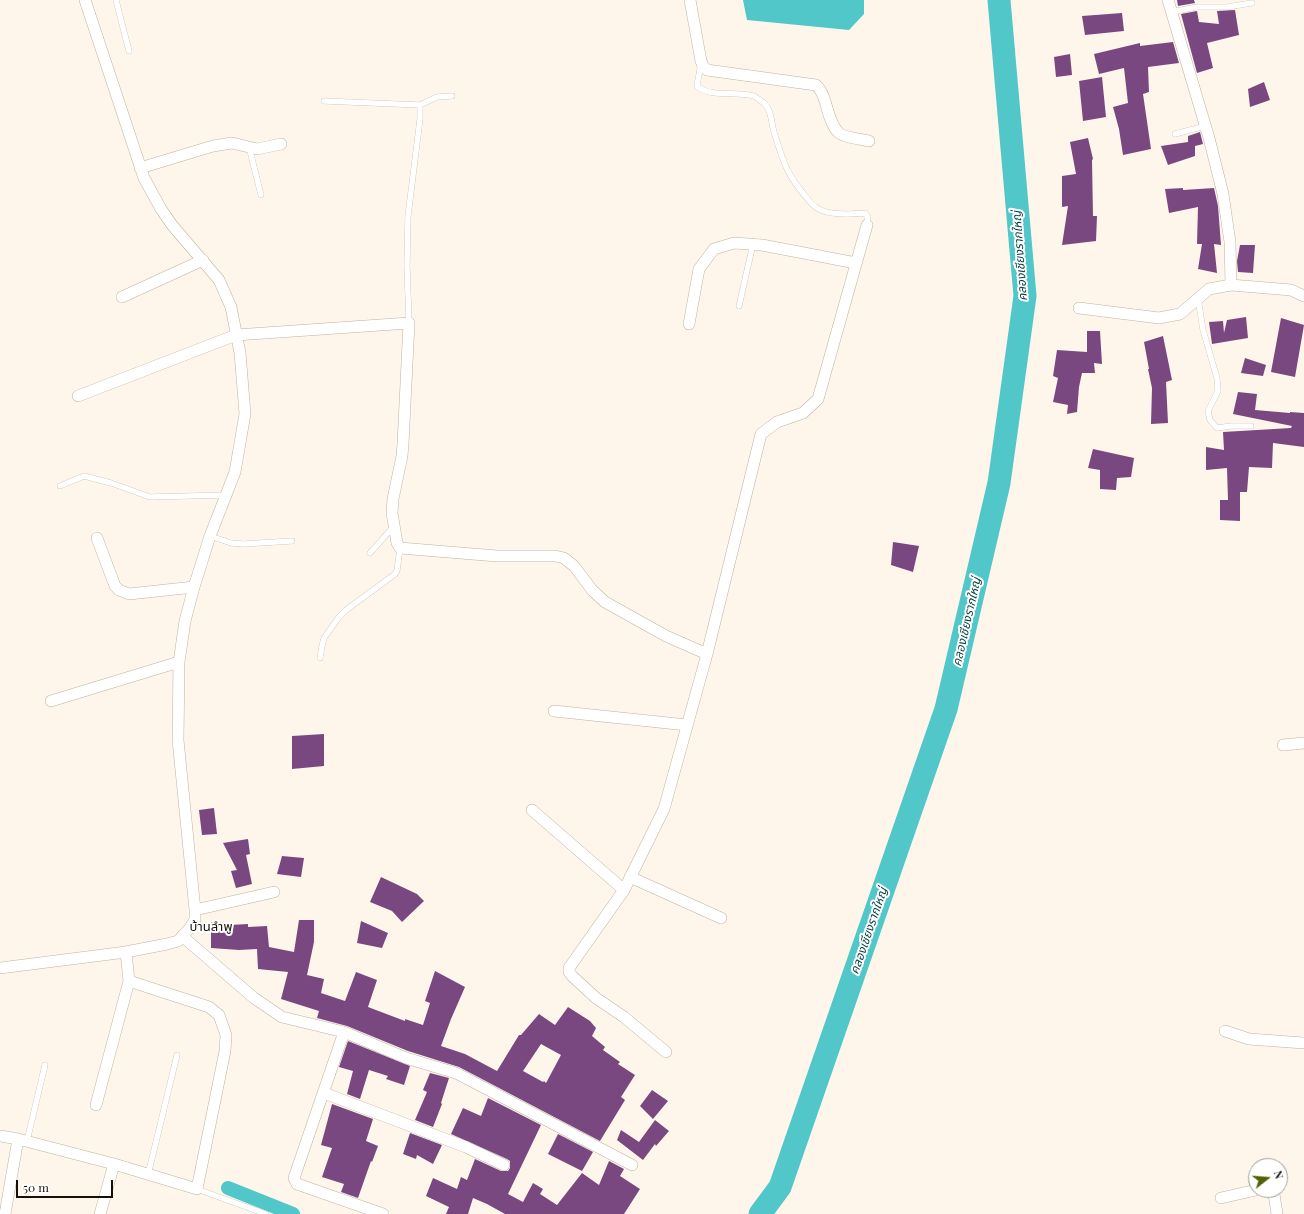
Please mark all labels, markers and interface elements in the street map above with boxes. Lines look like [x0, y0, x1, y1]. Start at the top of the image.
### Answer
water label: คลองเชียงรากใหญ่ [1010, 210, 1030, 302]
water label: คลองเชียงรากใหญ่ [950, 576, 984, 668]
water label: คลองเชียงรากใหญ่ [847, 886, 891, 976]
district label: บ้านลำพู [190, 919, 232, 935]
north arrow [1248, 1158, 1288, 1198]
text: N [1271, 1169, 1287, 1181]
scale bar [18, 1172, 115, 1198]
text: 50 m [23, 1179, 49, 1195]

